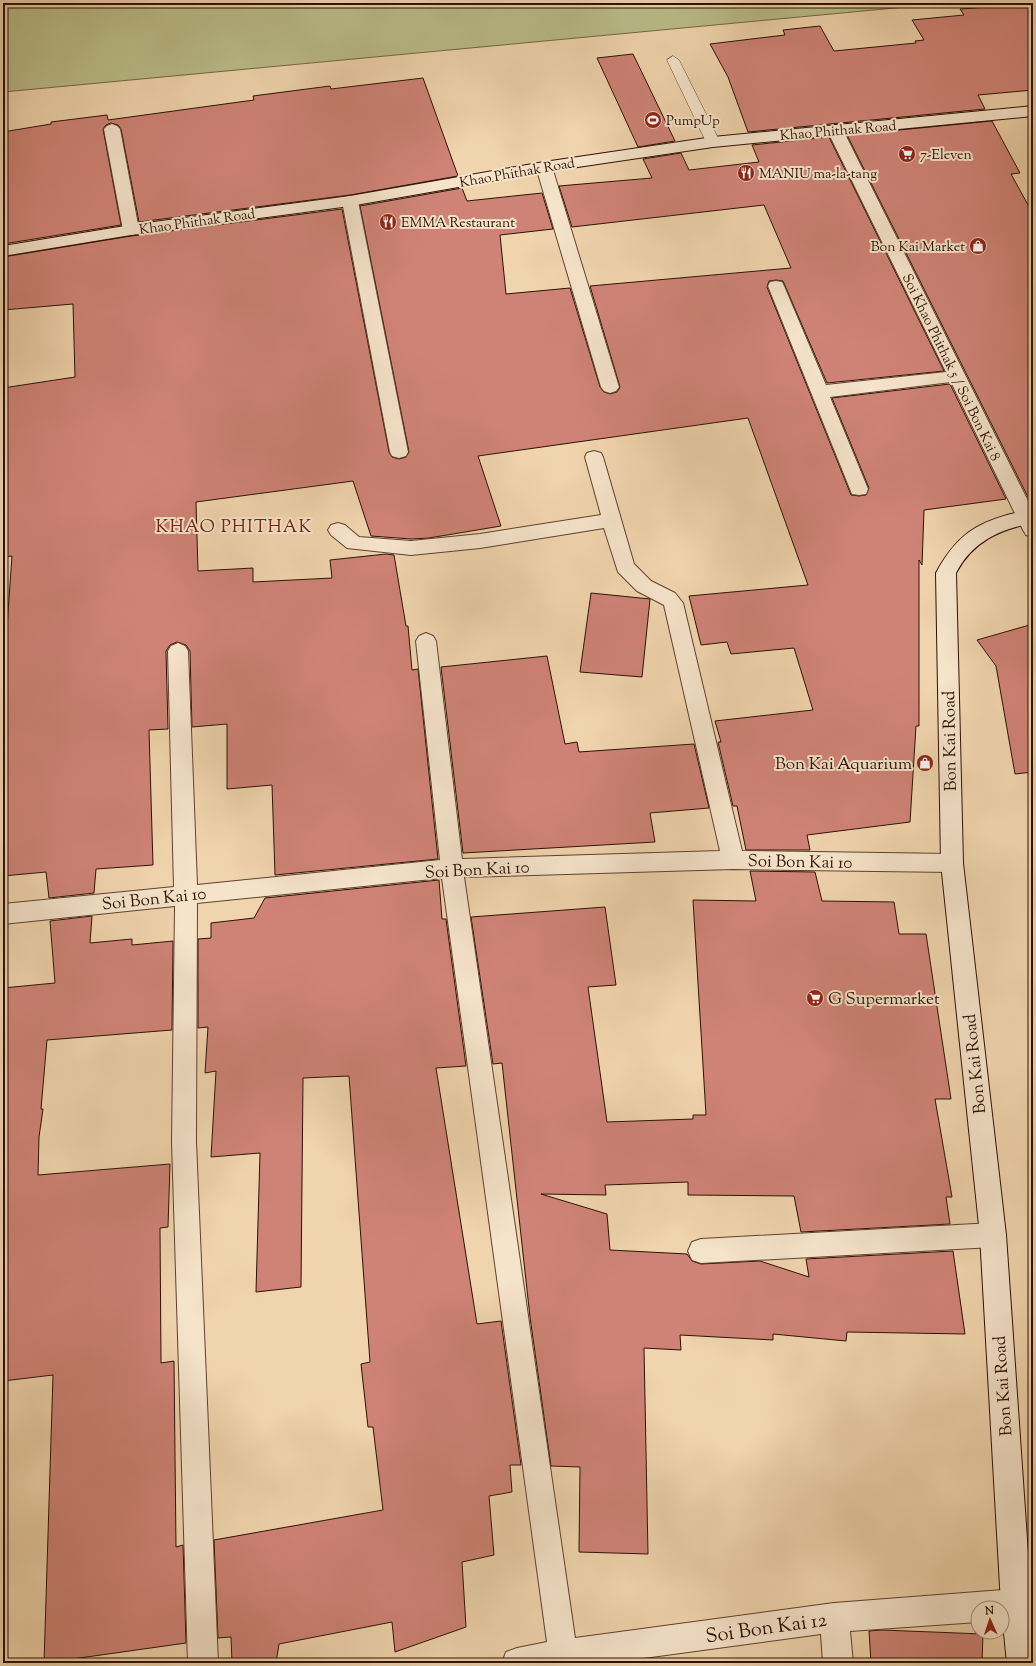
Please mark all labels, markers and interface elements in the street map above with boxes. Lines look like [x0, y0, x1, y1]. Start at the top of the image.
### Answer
sports icon: PumpUp [643, 110, 663, 130]
place label: PumpUp [666, 112, 720, 132]
street label: Khao Phithak Road [779, 117, 897, 147]
supermarket icon: 7-Eleven [897, 144, 917, 164]
place label: 7-Eleven [920, 146, 972, 166]
street label: Khao Phithak Road [458, 154, 577, 194]
restaurant icon: MANIU ma-la-tang [736, 163, 756, 183]
place label: MANIU ma-la-tang [759, 165, 877, 185]
street label: Khao Phithak Road [138, 205, 257, 241]
restaurant icon: EMMA Restaurant [378, 212, 398, 232]
place label: EMMA Restaurant [401, 214, 515, 234]
shop icon: Bon Kai Market [968, 236, 988, 256]
place label: Bon Kai Market [871, 238, 965, 258]
street label: Soi Khao Phithak 5 / Soi Bon Kai 8 [896, 271, 1004, 465]
district label: KHAO PHITHAK [155, 515, 313, 541]
street label: Bon Kai Road [938, 690, 964, 791]
place label: Bon Kai Aquarium [775, 753, 912, 777]
shop icon: Bon Kai Aquarium [915, 753, 935, 773]
street label: Soi Bon Kai 10 [747, 850, 853, 876]
street label: Soi Bon Kai 10 [424, 856, 530, 886]
street label: Soi Bon Kai 10 [101, 883, 208, 917]
supermarket icon: G Supermarket [805, 988, 825, 1008]
place label: G Supermarket [828, 988, 940, 1012]
street label: Bon Kai Road [959, 1012, 993, 1115]
street label: Bon Kai Road [988, 1335, 1019, 1437]
north arrow [970, 1600, 1010, 1640]
text: N [984, 1603, 995, 1619]
street label: Soi Bon Kai 12 [704, 1607, 829, 1652]

